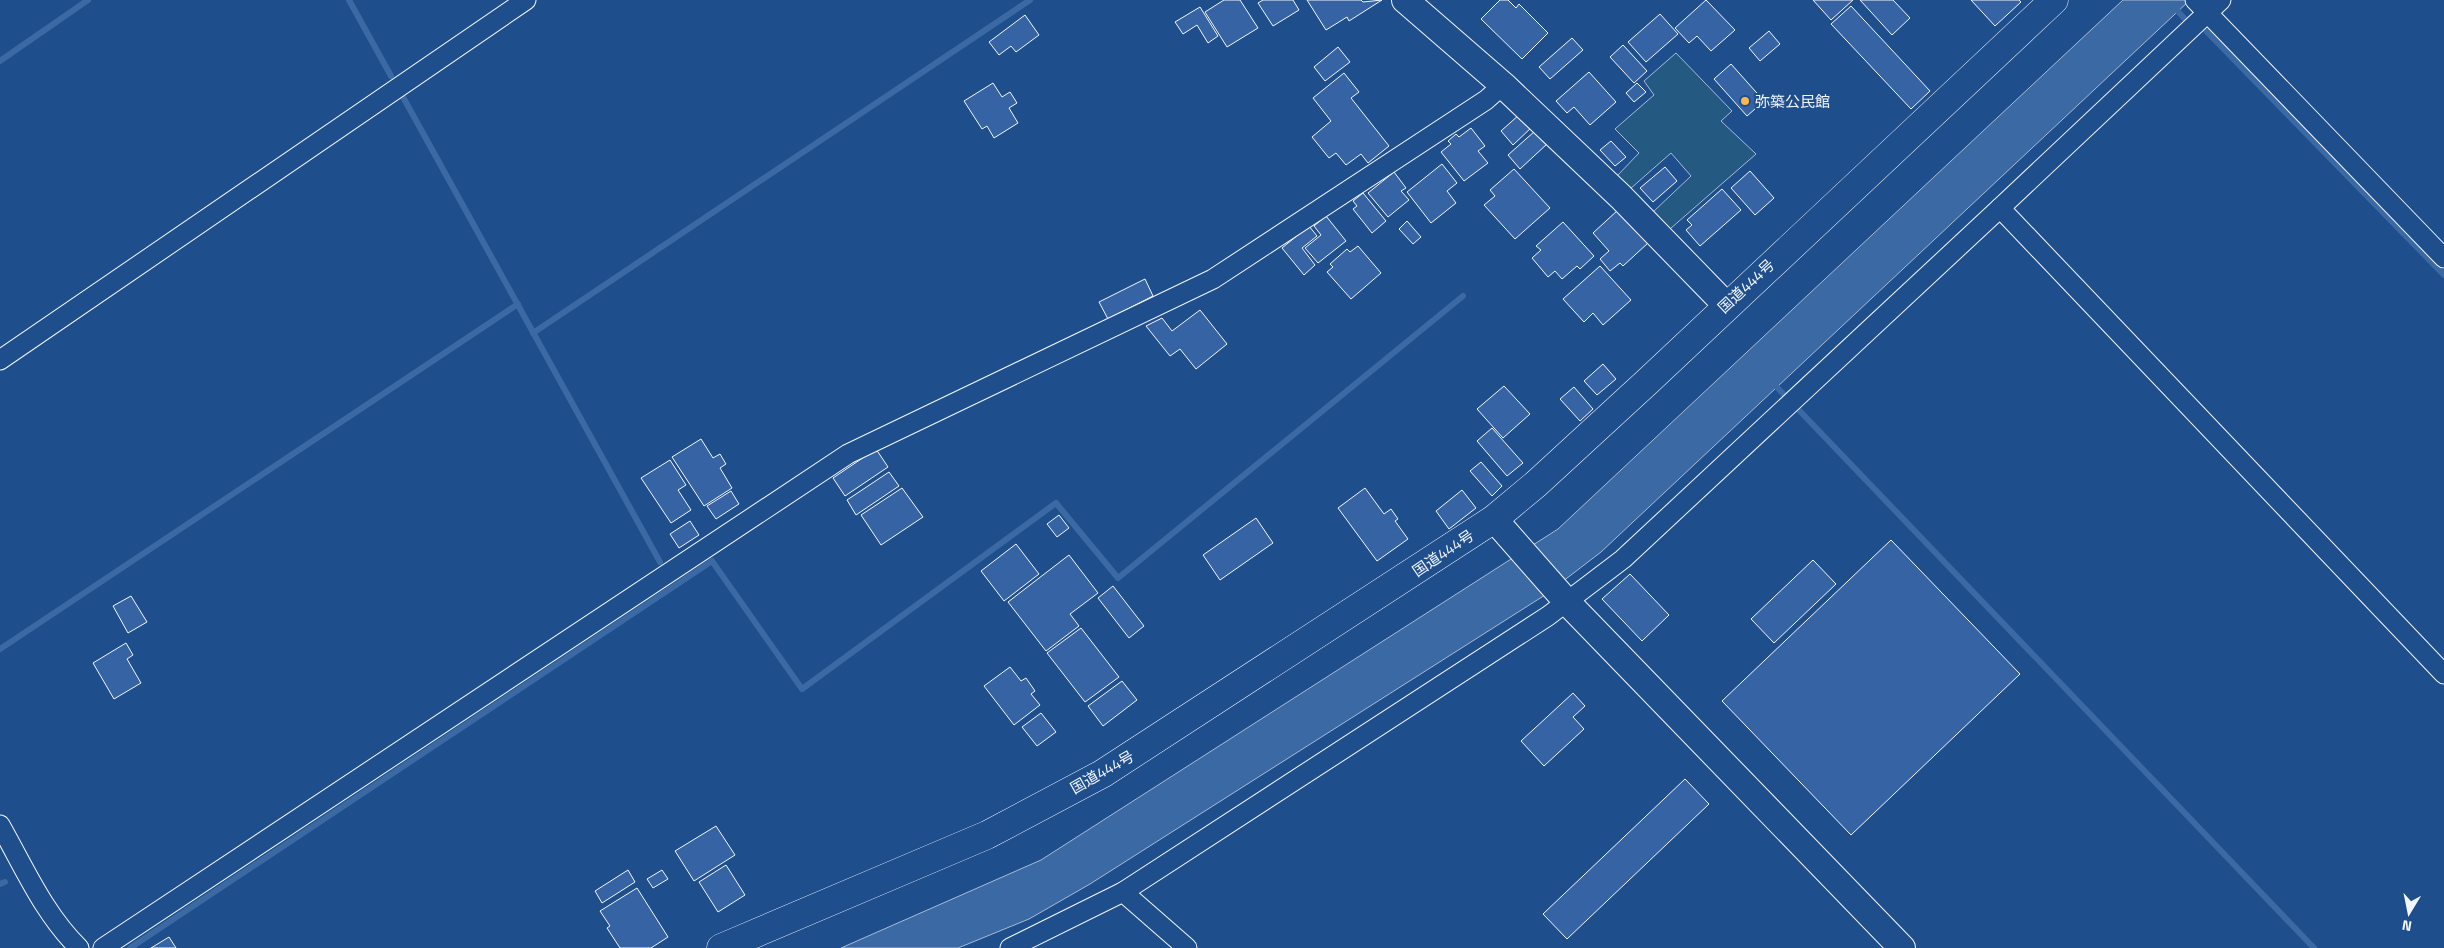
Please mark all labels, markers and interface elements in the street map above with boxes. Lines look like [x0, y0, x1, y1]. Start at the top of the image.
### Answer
place label: 弥築公民館 [1755, 90, 1830, 113]
marker: 弥築公民館 [1739, 95, 1751, 107]
street label: 国道444号 [1712, 254, 1780, 318]
street label: 国道444号 [1407, 524, 1479, 582]
street label: 国道444号 [1066, 744, 1138, 800]
north arrow [2384, 888, 2434, 938]
text: N [2400, 915, 2413, 937]

